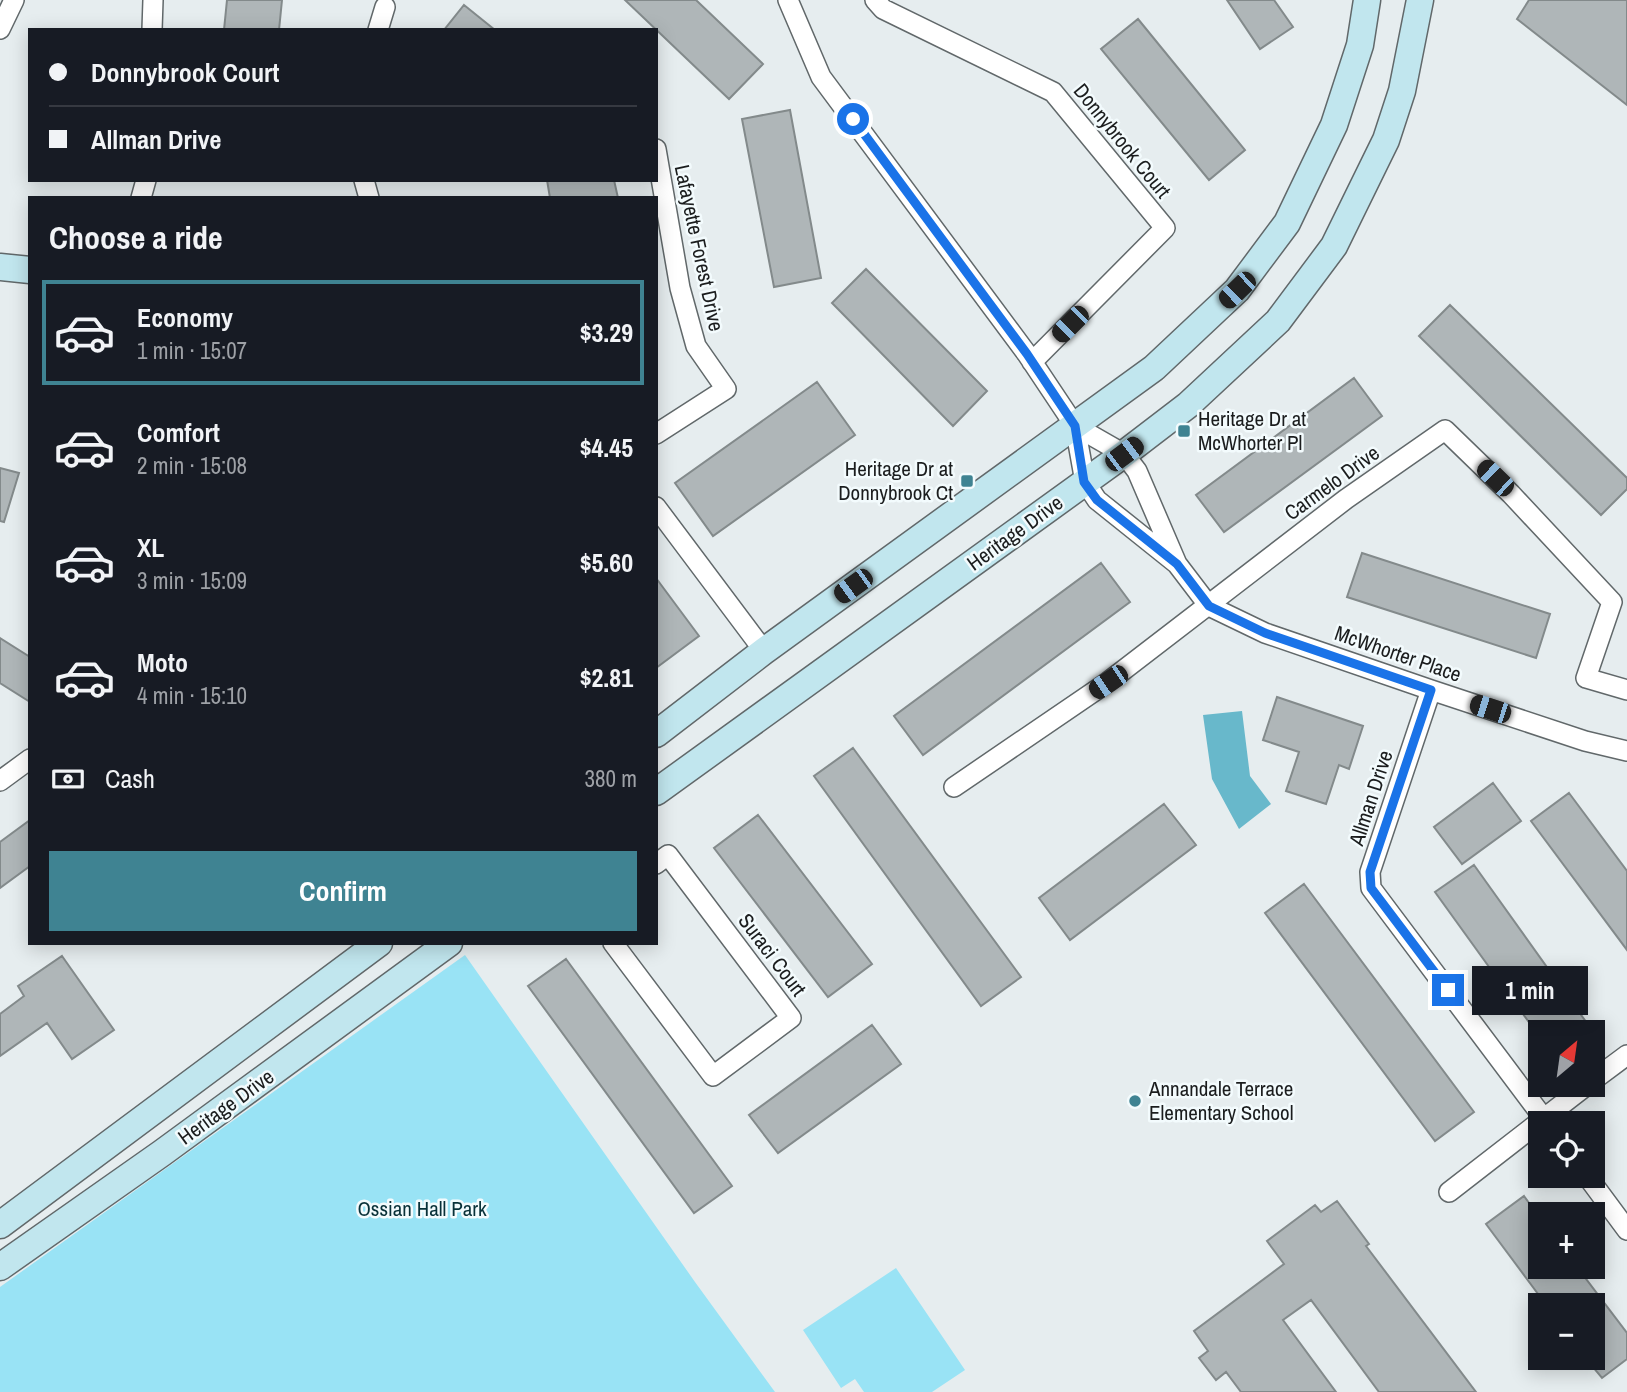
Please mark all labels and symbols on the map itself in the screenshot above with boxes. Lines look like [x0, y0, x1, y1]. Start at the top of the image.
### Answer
street label: Donnybrook Court [1067, 77, 1178, 204]
route start [837, 103, 869, 135]
street label: Lafayette Forest Drive [668, 162, 731, 334]
car [1215, 268, 1260, 312]
car [1048, 302, 1093, 346]
place label: Heritage Dr at McWhorter Pl [1198, 404, 1306, 457]
marker: Heritage Dr at McWhorter Pl [1176, 423, 1192, 439]
car [1101, 433, 1148, 475]
street label: Carmelo Drive [1278, 438, 1385, 527]
place label: Heritage Dr at Donnybrook Ct [838, 454, 953, 507]
car [1473, 456, 1518, 500]
marker: Heritage Dr at Donnybrook Ct [959, 473, 975, 489]
street label: Heritage Drive [961, 488, 1069, 577]
car [830, 565, 877, 607]
street label: McWhorter Place [1331, 618, 1465, 689]
car [1085, 662, 1132, 702]
car [1467, 693, 1514, 725]
street label: Allman Drive [1341, 746, 1400, 850]
street label: Suraci Court [732, 907, 813, 1002]
callout: 1 min [1472, 965, 1588, 1014]
route end [1432, 974, 1464, 1006]
north arrow [1528, 1020, 1605, 1097]
street label: Heritage Drive [172, 1062, 280, 1151]
place label: Annandale Terrace Elementary School [1148, 1074, 1294, 1127]
marker: Annandale Terrace Elementary School [1127, 1093, 1143, 1109]
park label: Ossian Hall Park [357, 1194, 487, 1223]

